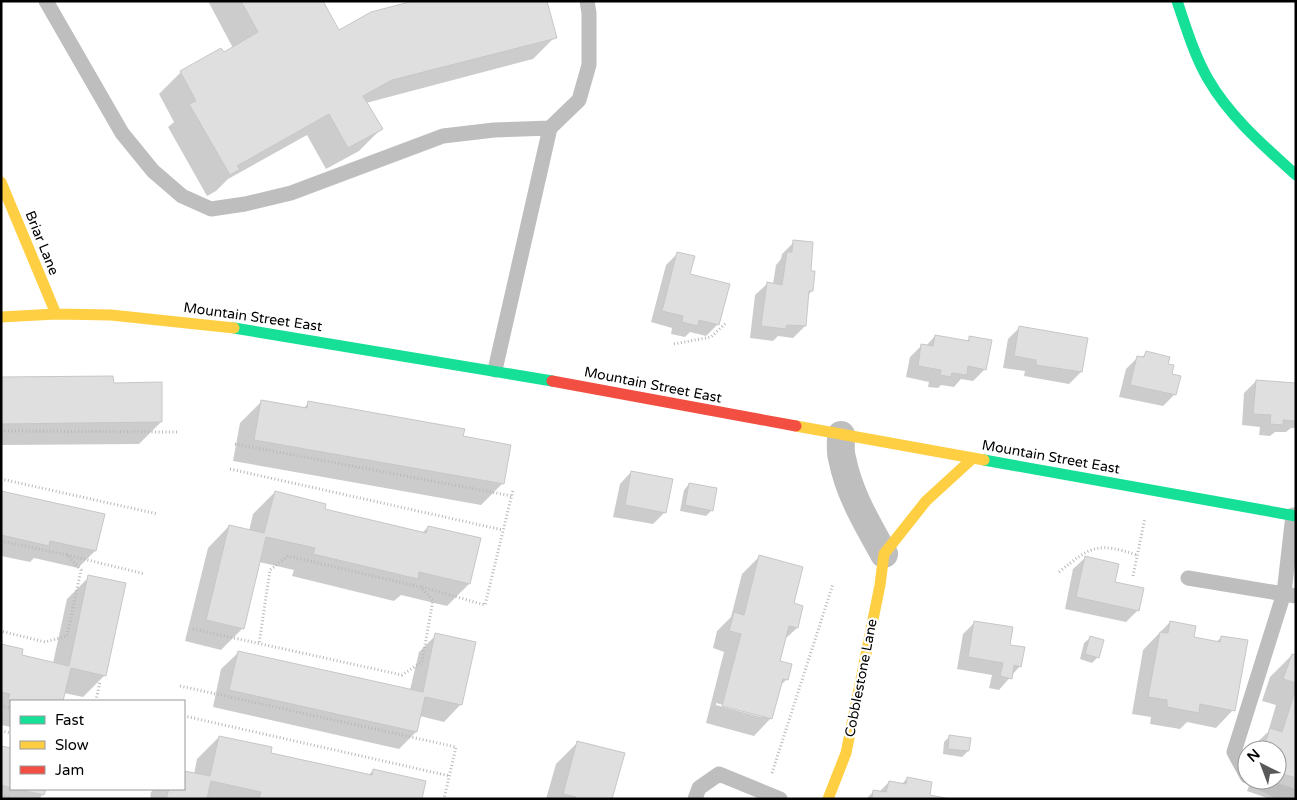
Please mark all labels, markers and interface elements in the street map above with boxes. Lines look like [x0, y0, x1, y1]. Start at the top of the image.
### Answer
street label: Briar Lane [21, 208, 63, 278]
street label: Mountain Street East [183, 299, 324, 335]
street label: Mountain Street East [583, 363, 724, 407]
street label: Mountain Street East [981, 436, 1122, 478]
street label: Cobblestone Lane [841, 617, 881, 739]
legend [10, 700, 185, 790]
text: Fast [55, 711, 85, 729]
text: Slow [55, 736, 89, 754]
north arrow [1237, 740, 1287, 790]
text: N [1244, 746, 1264, 766]
text: Jam [55, 761, 84, 779]

